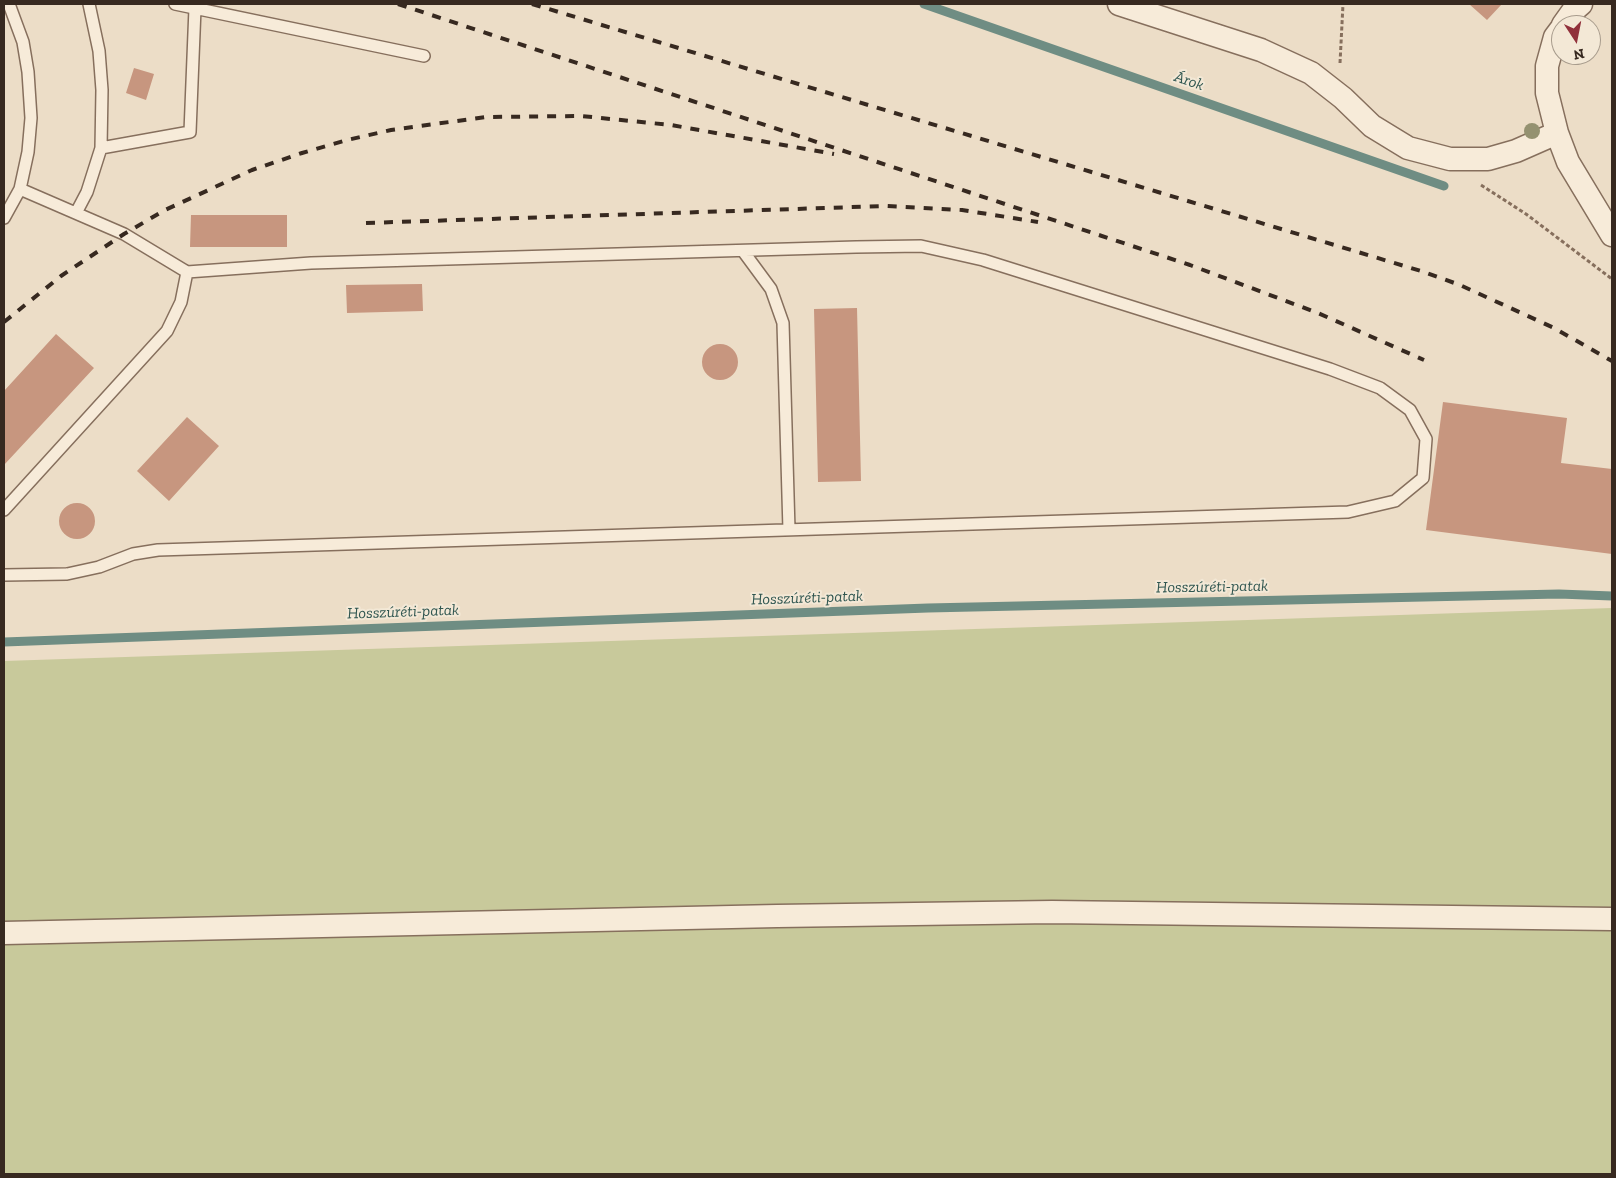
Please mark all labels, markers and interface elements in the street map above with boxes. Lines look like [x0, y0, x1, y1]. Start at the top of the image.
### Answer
north arrow [1551, 15, 1601, 65]
text: N [1572, 45, 1586, 64]
water label: Árok [1172, 67, 1206, 95]
water label: Hosszúréti-patak [1156, 576, 1268, 598]
water label: Hosszúréti-patak [751, 586, 863, 610]
water label: Hosszúréti-patak [347, 600, 459, 624]

